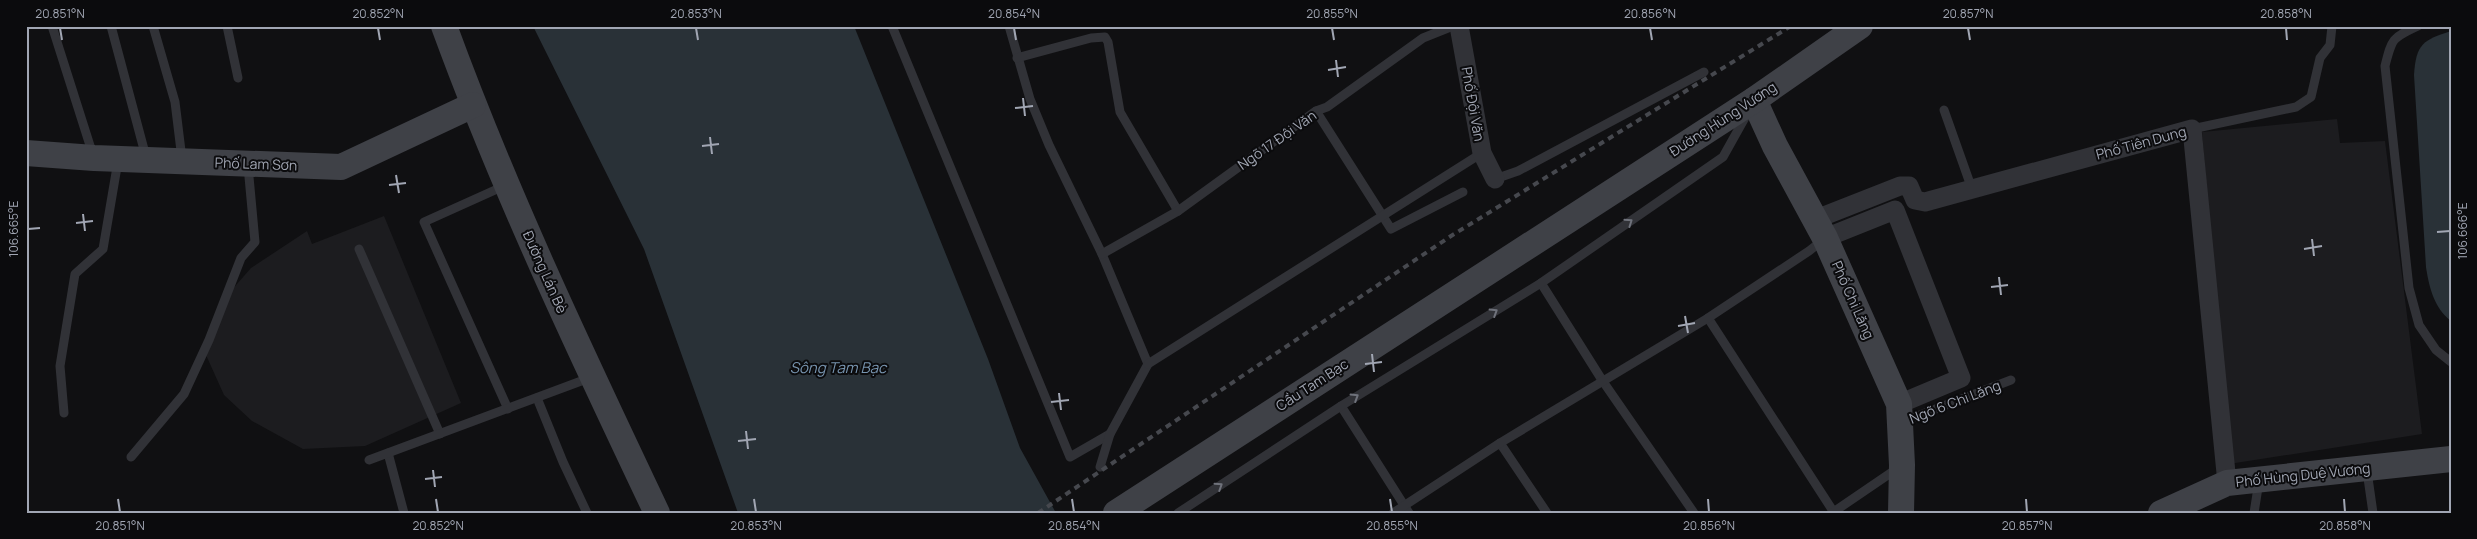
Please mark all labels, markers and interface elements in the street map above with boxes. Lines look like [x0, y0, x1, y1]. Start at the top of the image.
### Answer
text: 20.851°N [35, 5, 85, 22]
text: 20.852°N [352, 5, 404, 22]
text: 20.853°N [670, 5, 722, 22]
text: 20.854°N [988, 5, 1040, 22]
text: 20.855°N [1306, 5, 1358, 22]
text: 20.856°N [1624, 5, 1676, 22]
text: 20.857°N [1943, 5, 1993, 22]
text: 20.858°N [2260, 5, 2312, 22]
street label: Phố Đội Văn [1458, 65, 1489, 143]
street label: Đường Hùng Vương [1666, 77, 1780, 160]
street label: Ngõ 17 Đội Văn [1234, 105, 1320, 174]
street label: Phố Tiên Dung [2094, 121, 2188, 164]
street label: Phố Lam Sơn [214, 153, 298, 174]
text: 106.665°E [5, 201, 22, 257]
text: 106.666°E [2454, 202, 2471, 260]
one-way arrow [1623, 219, 1633, 228]
street label: Đường Lán Bè [519, 228, 572, 316]
street label: Phố Chi Lăng [1828, 258, 1879, 342]
one-way arrow [1488, 309, 1497, 319]
street label: Cầu Tam Bạc [1272, 354, 1352, 415]
water label: Sông Tam Bạc [790, 357, 888, 378]
street label: Ngõ 6 Chi Lăng [1906, 375, 2003, 428]
one-way arrow [1350, 394, 1359, 404]
street label: Phố Hùng Duệ Vương [2235, 458, 2371, 491]
one-way arrow [1214, 483, 1223, 492]
text: 20.851°N [95, 517, 145, 534]
text: 20.852°N [412, 517, 464, 534]
text: 20.853°N [730, 517, 782, 534]
text: 20.854°N [1048, 517, 1100, 534]
text: 20.855°N [1366, 517, 1418, 534]
text: 20.856°N [1683, 517, 1735, 534]
text: 20.857°N [2002, 517, 2052, 534]
text: 20.858°N [2319, 517, 2371, 534]

